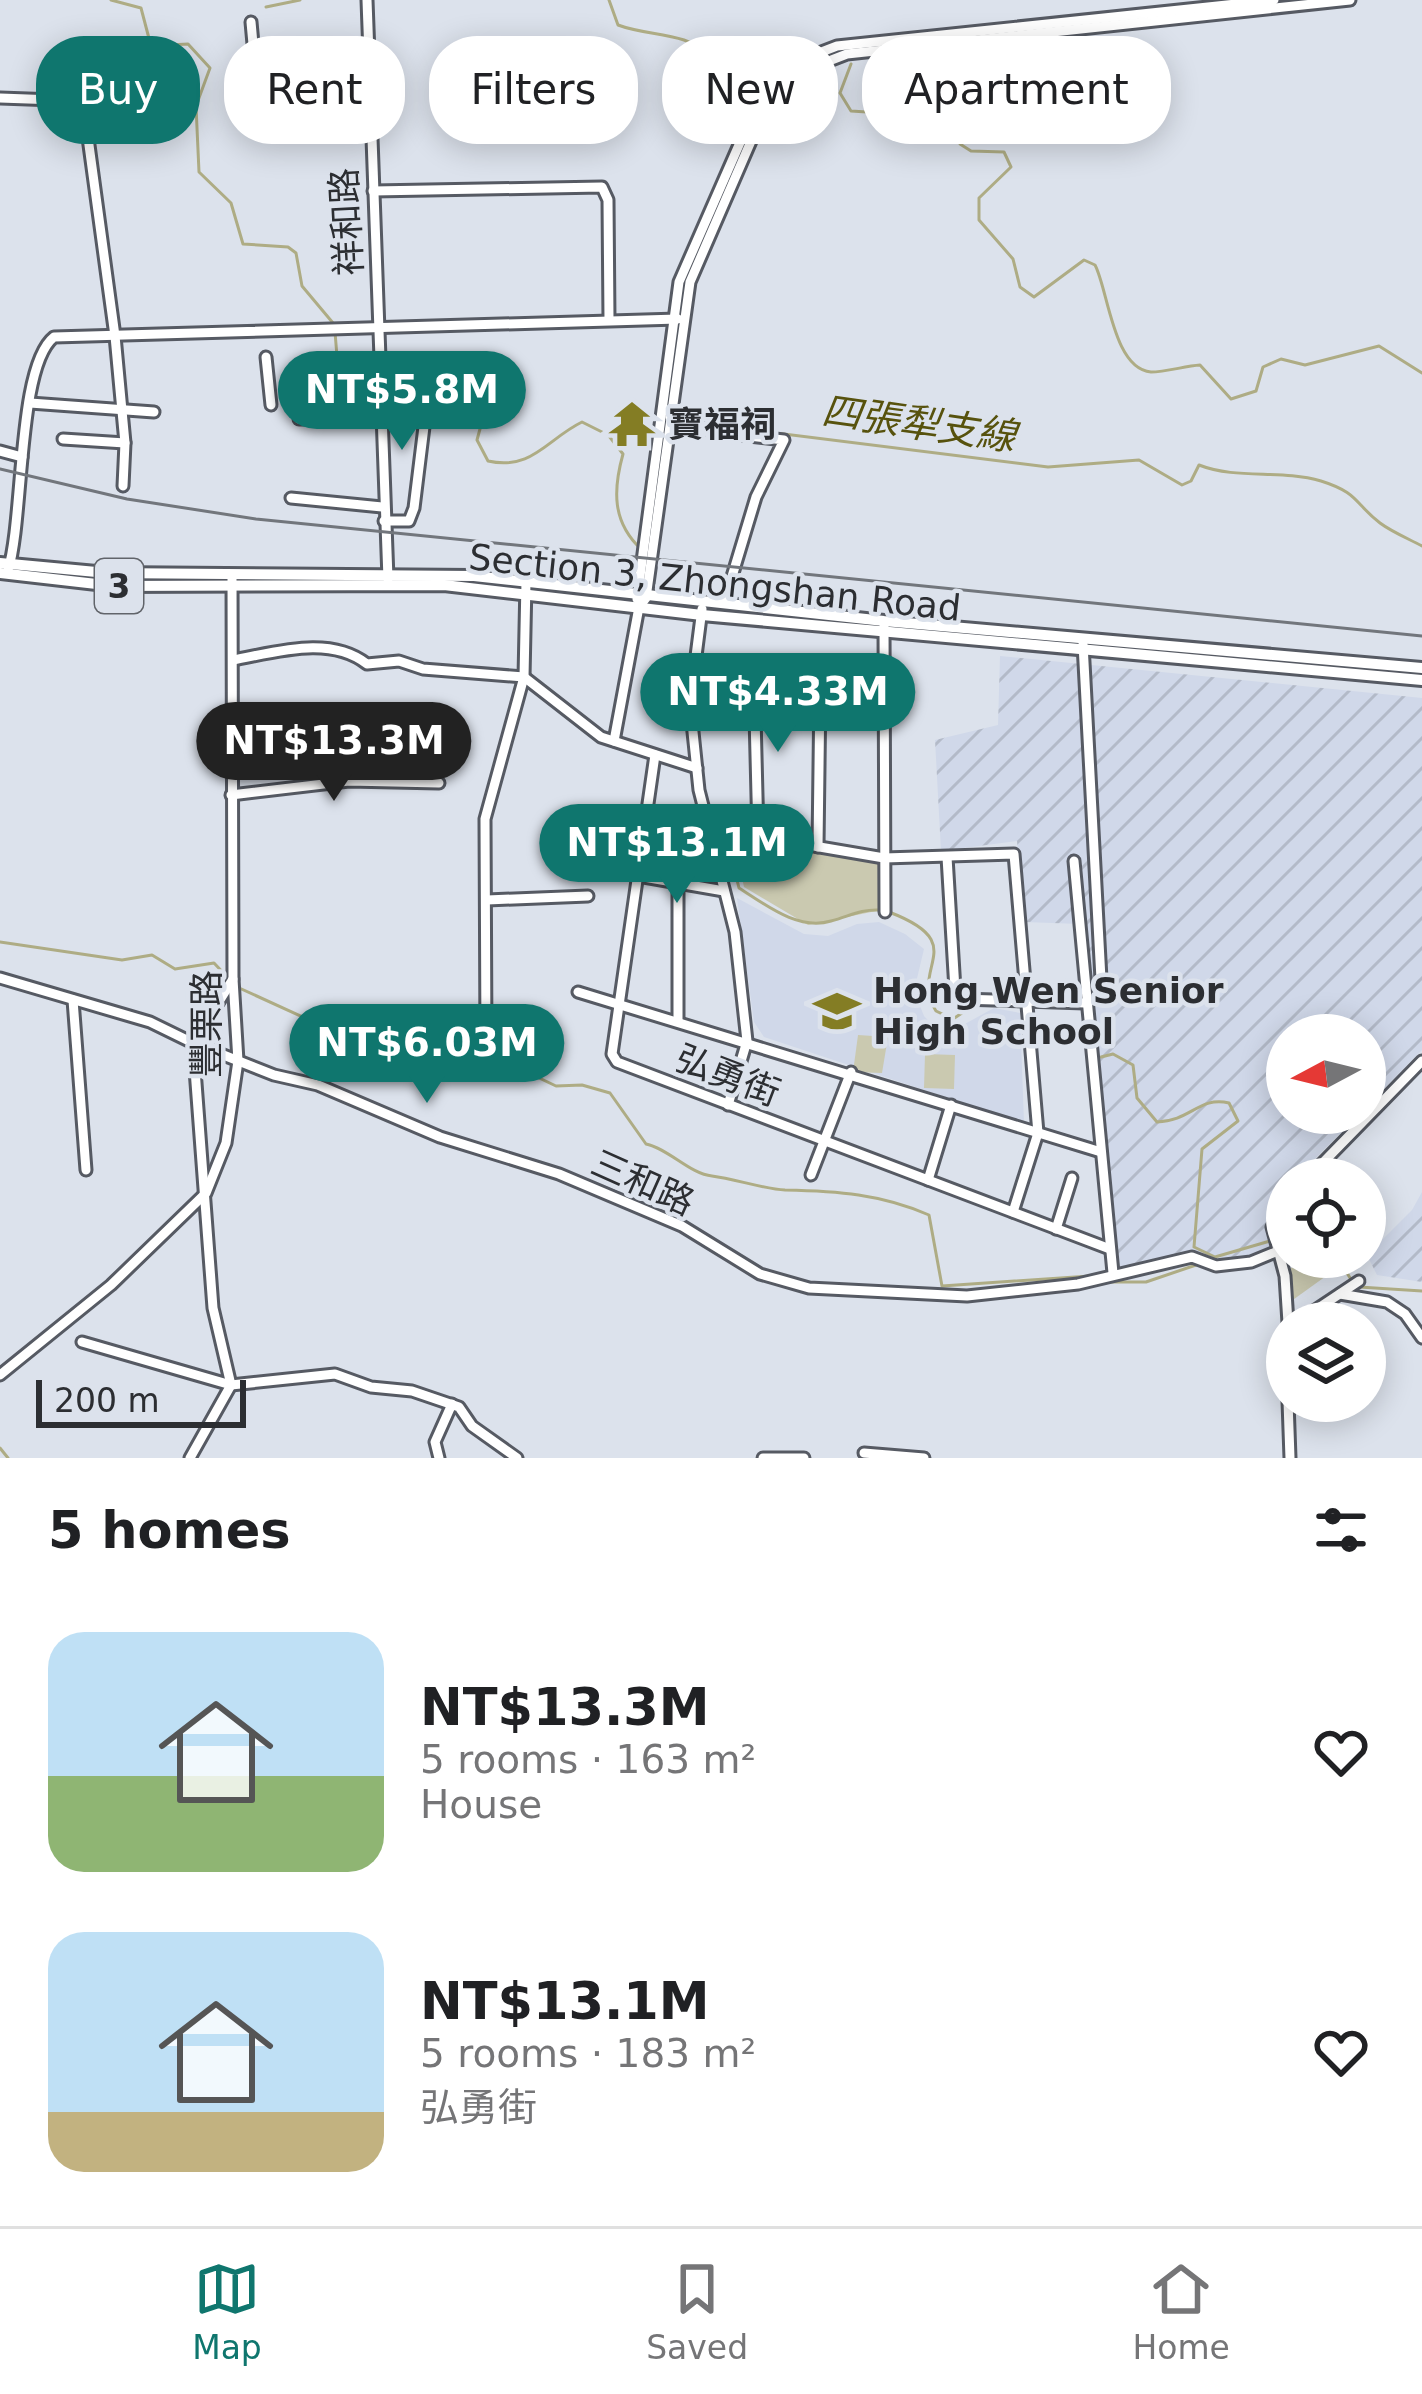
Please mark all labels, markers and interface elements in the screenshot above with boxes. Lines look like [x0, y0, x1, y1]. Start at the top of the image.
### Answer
chip: Buy [36, 36, 200, 144]
chip: Rent [224, 36, 405, 144]
chip: Filters [429, 36, 638, 144]
chip: New [662, 36, 838, 144]
chip: Apartment [862, 36, 1171, 144]
street label: 祥和路 [323, 167, 370, 277]
pin: NT$5.8M [291, 351, 513, 453]
text: NT$5.8M [305, 367, 499, 412]
water label: 四張犁支線 [819, 388, 1023, 460]
temple icon: 寶福祠 [607, 399, 657, 449]
place label: 寶福祠 [668, 404, 776, 445]
street label: Section 3, Zhongshan Road [467, 536, 963, 629]
road number: 3 [95, 559, 143, 613]
pin: NT$4.33M [654, 653, 902, 755]
text: NT$4.33M [667, 669, 889, 714]
pin: NT$13.3M [210, 702, 458, 804]
text: NT$13.3M [223, 718, 445, 763]
pin: NT$13.1M [553, 804, 801, 906]
text: NT$13.1M [566, 820, 788, 865]
street label: 豐栗路 [186, 970, 227, 1078]
place label: Hong Wen Senior High School [873, 970, 1224, 1052]
school or university icon: Hong Wen Senior High School [812, 986, 862, 1036]
pin: NT$6.03M [303, 1004, 551, 1106]
north arrow [1266, 1014, 1386, 1134]
map controls [1266, 1014, 1386, 1422]
text: NT$6.03M [316, 1020, 538, 1065]
street label: 弘勇街 [670, 1037, 786, 1114]
street label: 三和路 [585, 1142, 700, 1223]
button: locate [1266, 1158, 1386, 1278]
button: layers [1266, 1302, 1386, 1422]
scale bar [36, 1374, 246, 1427]
text: 200 m [54, 1381, 160, 1420]
icon: filters [1308, 1497, 1374, 1563]
text: 5 homes [48, 1501, 291, 1560]
text: NT$13.3M [420, 1678, 710, 1737]
icon: home [144, 1680, 288, 1824]
icon: heart [1308, 1719, 1374, 1785]
text: 5 rooms · 163 m² [420, 1737, 756, 1782]
text: House [420, 1782, 542, 1827]
text: NT$13.1M [420, 1972, 710, 2031]
icon: home [144, 1980, 288, 2124]
icon: heart [1308, 2019, 1374, 2085]
text: 5 rooms · 183 m² [420, 2031, 756, 2076]
text: 弘勇街 [420, 2085, 537, 2130]
tab: Map [192, 2256, 262, 2367]
tab: Saved [646, 2256, 748, 2367]
tab: Home [1132, 2256, 1230, 2367]

